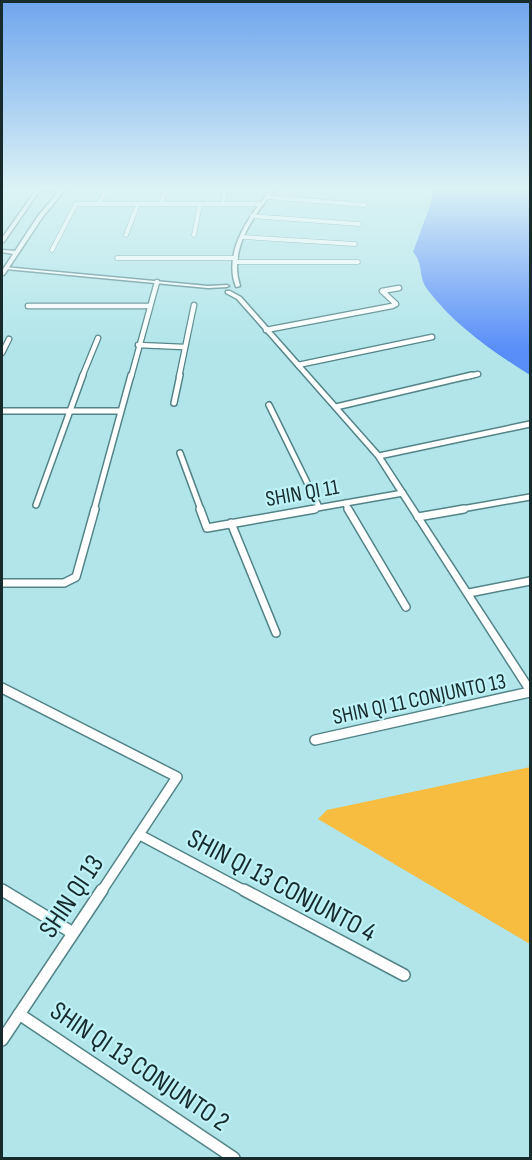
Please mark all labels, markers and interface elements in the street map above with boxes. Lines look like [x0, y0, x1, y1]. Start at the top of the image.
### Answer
street label: SHIN QI 11 [264, 474, 341, 513]
street label: SHIN QI 11 CONJUNTO 13 [330, 668, 508, 731]
street label: SHIN QI 13 CONJUNTO 4 [182, 823, 381, 949]
street label: SHIN QI 13 [33, 849, 111, 944]
street label: SHIN QI 13 CONJUNTO 2 [44, 995, 235, 1138]

